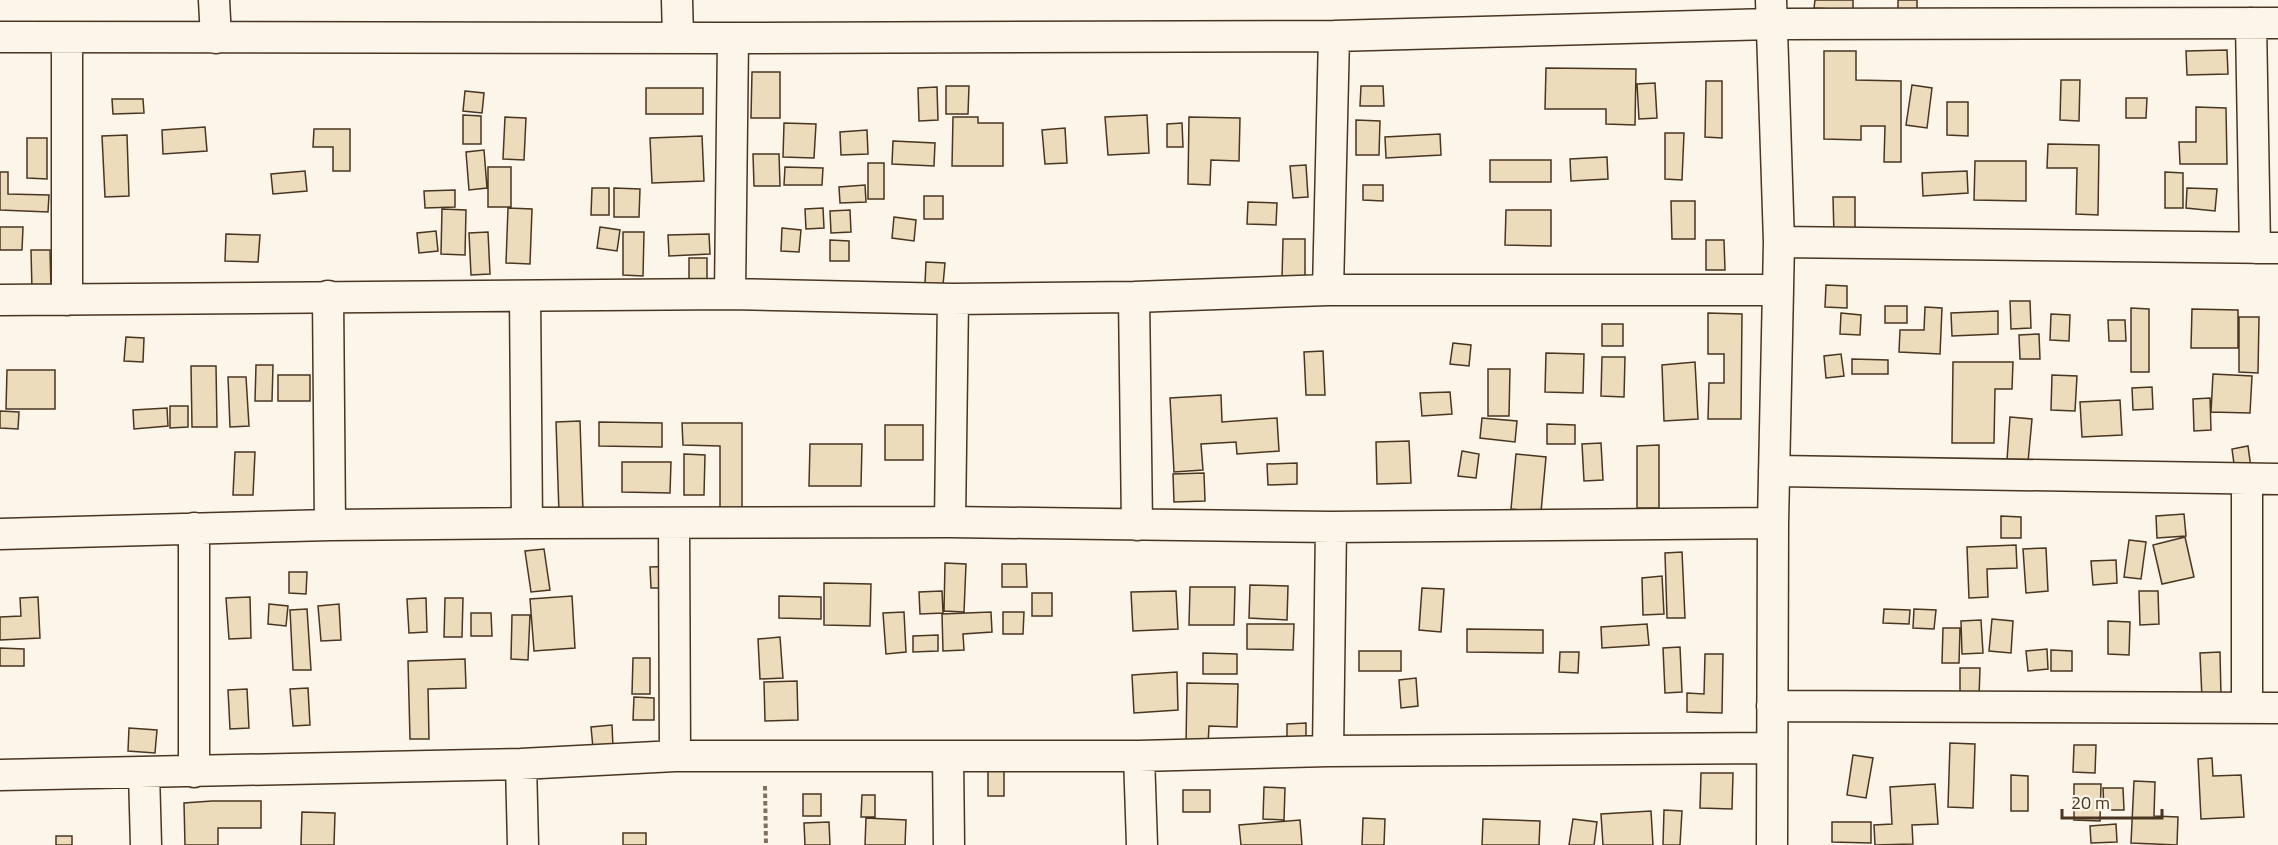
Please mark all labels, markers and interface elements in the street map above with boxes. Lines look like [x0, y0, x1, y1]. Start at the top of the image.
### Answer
scale bar [2062, 782, 2162, 820]
text: 20 m [2071, 789, 2110, 816]

